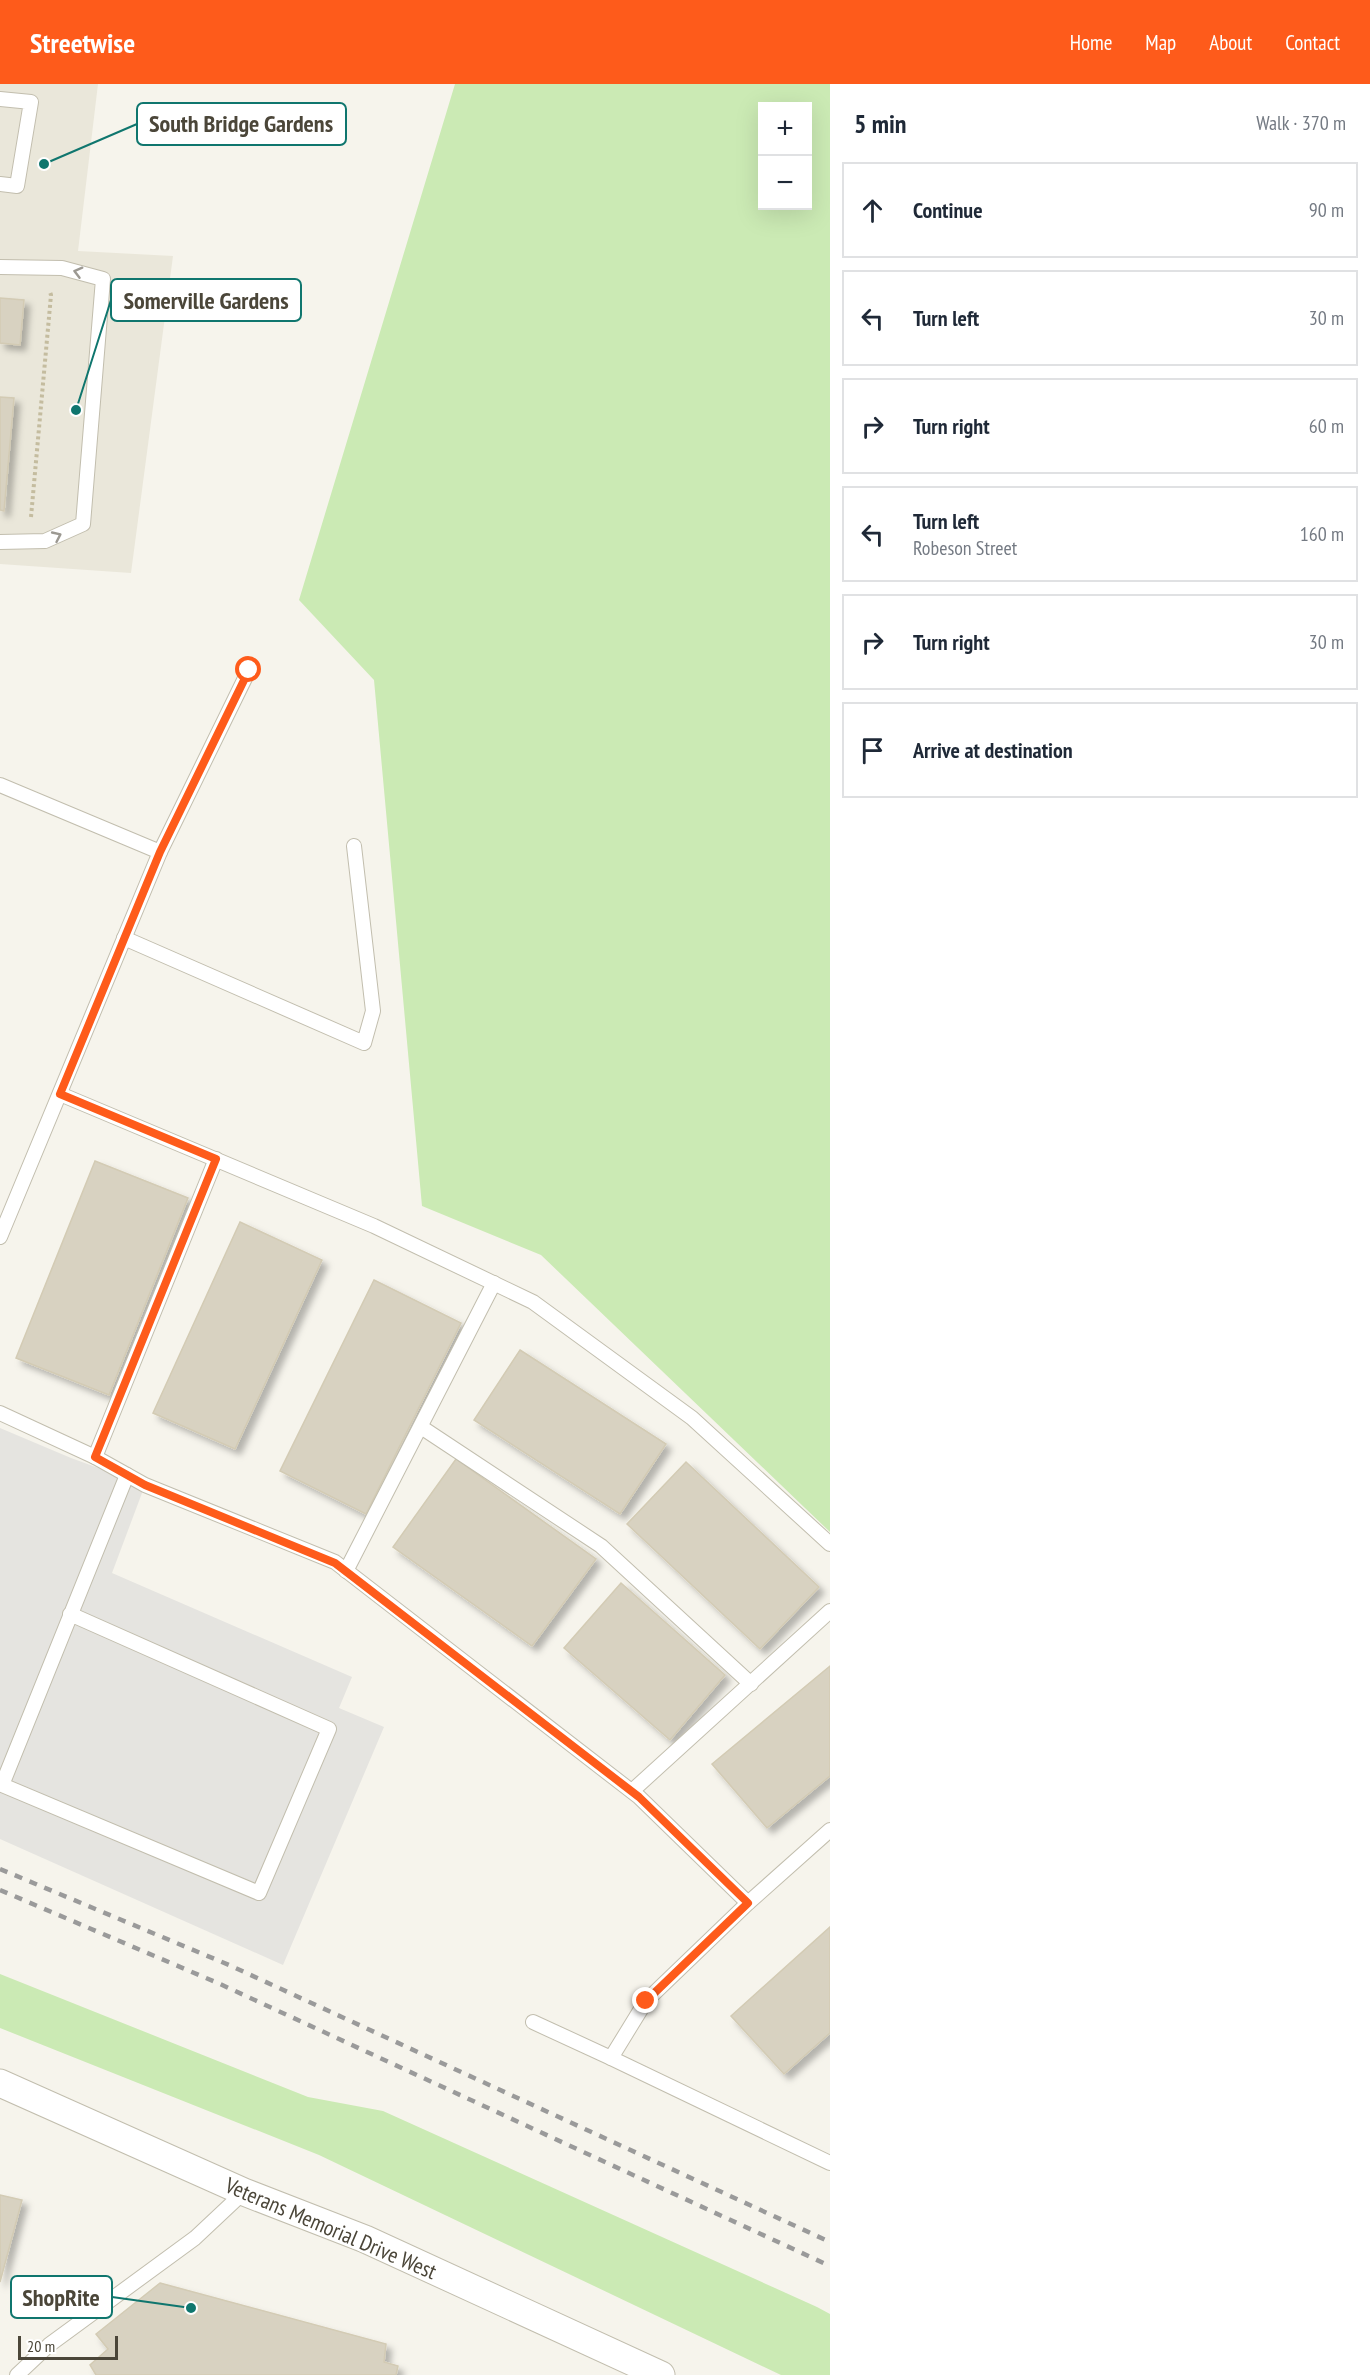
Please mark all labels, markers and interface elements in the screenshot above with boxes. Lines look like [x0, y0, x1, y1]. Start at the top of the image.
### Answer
text: Streetwise [30, 24, 135, 61]
text: Home [1070, 29, 1112, 56]
text: Map [1145, 29, 1176, 56]
text: About [1209, 29, 1252, 56]
text: Contact [1285, 29, 1340, 56]
map controls [758, 102, 812, 210]
button: + [758, 102, 812, 156]
callout: South Bridge Gardens [137, 103, 346, 145]
text: 5 min [854, 107, 907, 140]
text: South Bridge Gardens [149, 108, 333, 139]
text: Walk · 370 m [1256, 110, 1346, 136]
button: − [758, 156, 812, 210]
icon: ahead [856, 194, 889, 227]
text: Continue [913, 196, 983, 224]
text: 90 m [1309, 197, 1344, 223]
one-way arrow [73, 267, 83, 280]
callout: Somerville Gardens [111, 279, 301, 321]
text: Somerville Gardens [123, 285, 289, 316]
icon: left [856, 302, 889, 335]
text: Turn left [913, 304, 979, 332]
text: 30 m [1309, 305, 1344, 331]
icon: right [856, 410, 889, 443]
text: Turn right [913, 412, 990, 440]
text: 60 m [1309, 413, 1344, 439]
text: Turn left [913, 507, 979, 535]
icon: left [856, 518, 889, 551]
text: 160 m [1300, 521, 1344, 547]
one-way arrow [51, 531, 62, 543]
text: Robeson Street [913, 535, 1017, 561]
icon: right [856, 626, 889, 659]
text: Turn right [913, 628, 990, 656]
text: 30 m [1309, 629, 1344, 655]
route start [235, 656, 261, 682]
icon: arrive [856, 734, 889, 767]
text: Arrive at destination [913, 736, 1073, 764]
route end [632, 1987, 658, 2013]
street label: Veterans Memorial Drive West [220, 2170, 441, 2285]
callout: ShopRite [11, 2276, 112, 2318]
text: ShopRite [22, 2282, 100, 2313]
scale bar [18, 2333, 118, 2360]
text: 20 m [27, 2336, 55, 2356]

